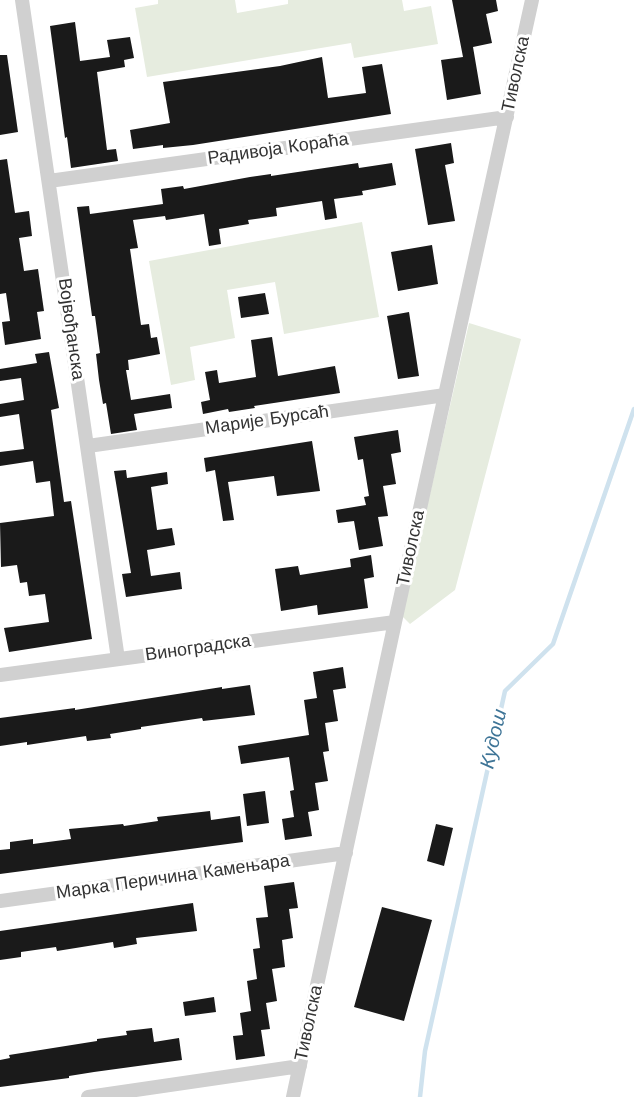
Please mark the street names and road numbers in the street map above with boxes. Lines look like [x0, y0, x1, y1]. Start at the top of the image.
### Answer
street label: Тиволска [497, 34, 535, 114]
street label: Радивоја Кораћа [206, 128, 350, 170]
street label: Војвођанска [53, 277, 89, 381]
street label: Марије Бурсаћ [204, 401, 330, 439]
street label: Тиволска [392, 508, 430, 588]
street label: Виноградска [144, 630, 252, 666]
street label: Марка Перичина Камењара [55, 850, 291, 904]
street label: Тиволска [290, 983, 328, 1063]

